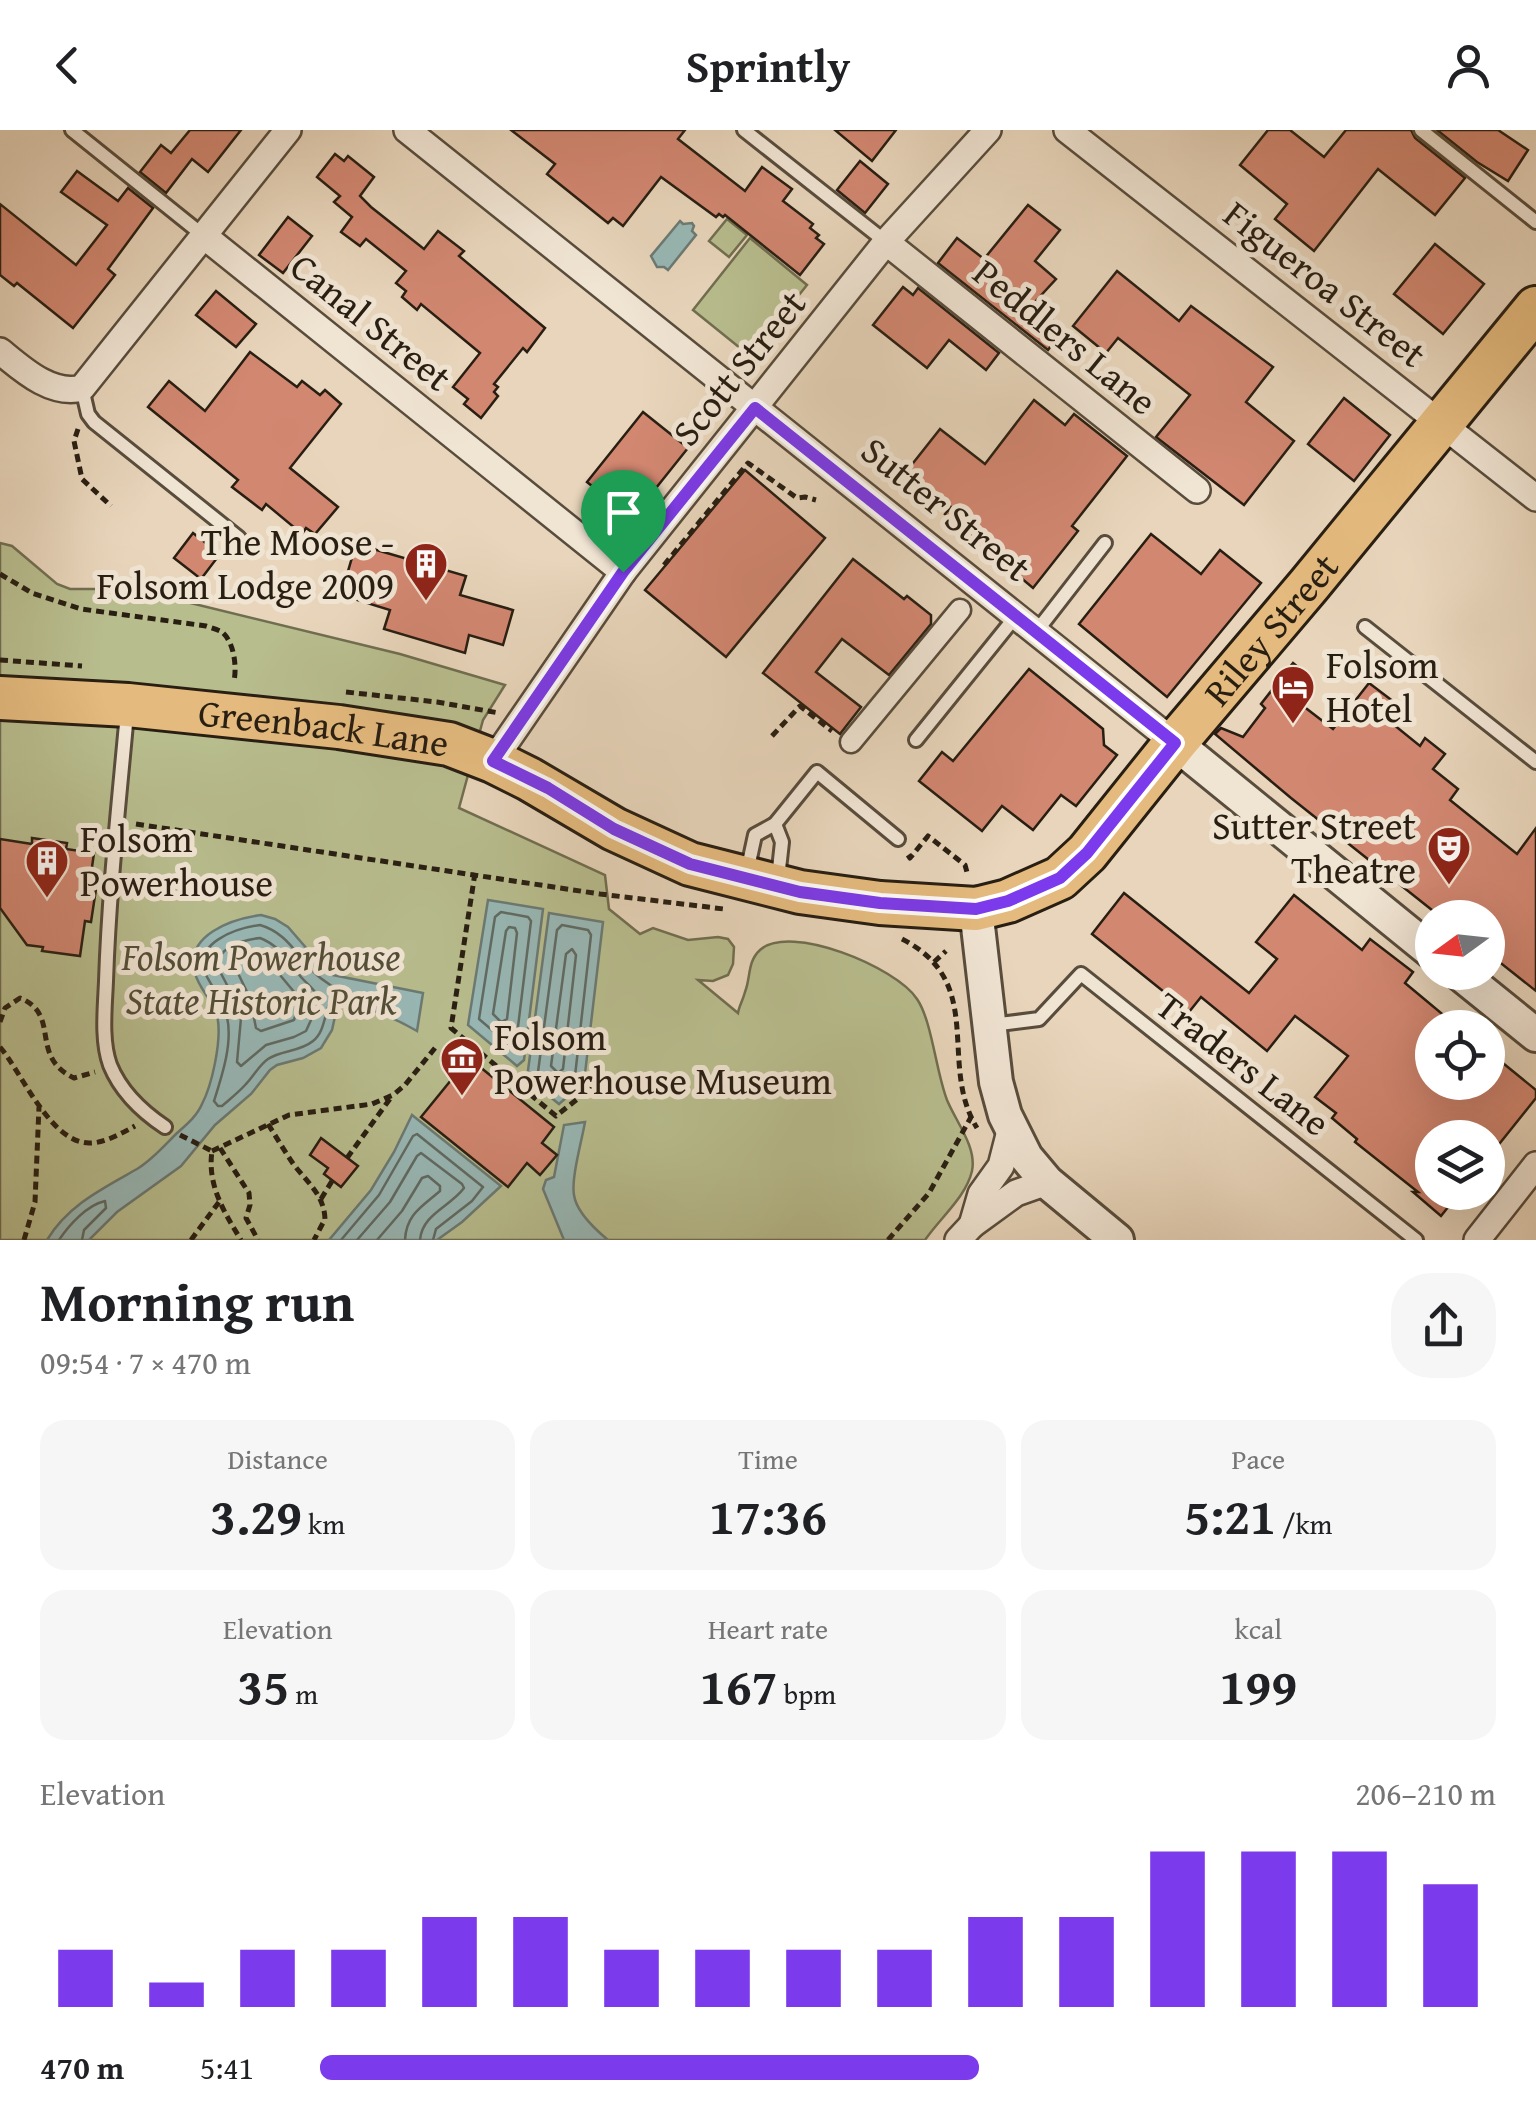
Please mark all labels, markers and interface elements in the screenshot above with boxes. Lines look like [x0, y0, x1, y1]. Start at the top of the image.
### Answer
text: Sprintly [686, 33, 850, 98]
icon: back [40, 38, 95, 93]
icon: person [1441, 38, 1496, 93]
street label: Figueroa Street [1212, 186, 1439, 380]
street label: Canal Street [279, 239, 464, 404]
street label: Peddlers Lane [962, 245, 1170, 428]
street label: Scott Street [658, 277, 819, 457]
street label: Sutter Street [850, 422, 1043, 594]
pin [581, 470, 666, 573]
icon: arrive [596, 485, 651, 540]
place label: The Moose - Folsom Lodge 2009 [97, 513, 394, 613]
street label: Riley Street [1189, 540, 1351, 717]
building icon: The Moose - Folsom Lodge 2009 [403, 541, 449, 602]
place label: Folsom Hotel [1326, 636, 1439, 736]
hotel icon: Folsom Hotel [1270, 664, 1316, 725]
street label: Greenback Lane [196, 684, 453, 771]
place label: Sutter Street Theatre [1212, 797, 1416, 897]
place label: Folsom Powerhouse [80, 810, 273, 910]
theatre icon: Sutter Street Theatre [1426, 825, 1472, 886]
building icon: Folsom Powerhouse [24, 838, 70, 899]
north arrow [1415, 900, 1505, 990]
map controls [1415, 900, 1505, 1210]
park label: Folsom Powerhouse State Historic Park [121, 928, 400, 1028]
street label: Traders Lane [1145, 977, 1343, 1149]
place label: Folsom Powerhouse Museum [494, 1008, 832, 1108]
button: locate [1415, 1010, 1505, 1100]
museum icon: Folsom Powerhouse Museum [439, 1036, 485, 1097]
button: layers [1415, 1120, 1505, 1210]
text: Morning run [40, 1261, 354, 1341]
button: share [1391, 1273, 1496, 1378]
text: 09:54 · 7 × 470 m [40, 1339, 251, 1386]
text: Distance [227, 1438, 328, 1479]
text: Time [738, 1438, 798, 1479]
text: Pace [1231, 1438, 1285, 1479]
text: 3.29 [210, 1479, 302, 1552]
text: 17:36 [709, 1479, 827, 1552]
text: 5:21 [1184, 1479, 1276, 1552]
text: km [302, 1503, 345, 1544]
text: /km [1276, 1503, 1332, 1544]
text: Elevation [223, 1608, 332, 1649]
text: Heart rate [708, 1608, 828, 1649]
text: kcal [1234, 1608, 1282, 1649]
text: 35 [237, 1649, 289, 1722]
text: 167 [700, 1649, 778, 1722]
text: 199 [1219, 1649, 1297, 1722]
text: m [289, 1673, 318, 1714]
text: bpm [778, 1673, 836, 1714]
text: Elevation [40, 1770, 165, 1817]
text: 206–210 m [1355, 1770, 1496, 1817]
text: 470 m [40, 2044, 124, 2091]
text: 5:41 [200, 2044, 254, 2091]

